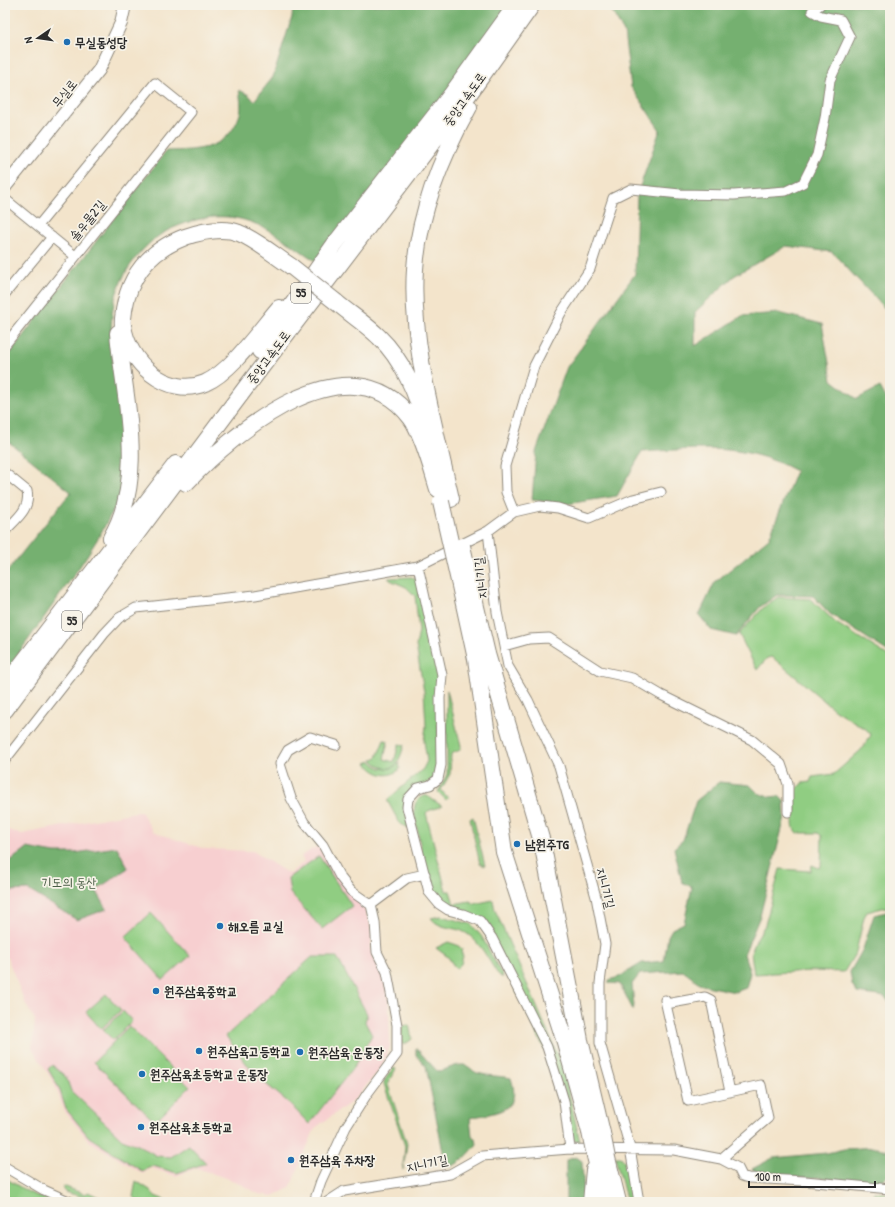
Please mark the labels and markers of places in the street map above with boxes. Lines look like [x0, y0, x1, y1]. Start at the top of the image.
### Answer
place label: 무실동성당 [75, 33, 128, 51]
marker: 무실동성당 [62, 37, 72, 47]
place label: 남원주TG [525, 835, 569, 853]
marker: 남원주TG [512, 839, 522, 849]
place label: 해오름 교실 [228, 917, 284, 935]
marker: 해오름 교실 [215, 921, 225, 931]
place label: 원주삼육중학교 [164, 982, 237, 1000]
marker: 원주삼육중학교 [151, 986, 161, 996]
place label: 원주삼육고등학교 [207, 1042, 291, 1060]
place label: 원주삼육 운동장 [308, 1043, 385, 1061]
marker: 원주삼육고등학교 [194, 1046, 204, 1056]
marker: 원주삼육 운동장 [295, 1047, 305, 1057]
place label: 원주삼육초등학교 운동장 [150, 1065, 269, 1083]
marker: 원주삼육초등학교 운동장 [137, 1069, 147, 1079]
place label: 원주삼육초등학교 [149, 1118, 233, 1136]
marker: 원주삼육초등학교 [136, 1122, 146, 1132]
place label: 원주삼육 주차장 [299, 1151, 376, 1169]
marker: 원주삼육 주차장 [286, 1155, 296, 1165]

